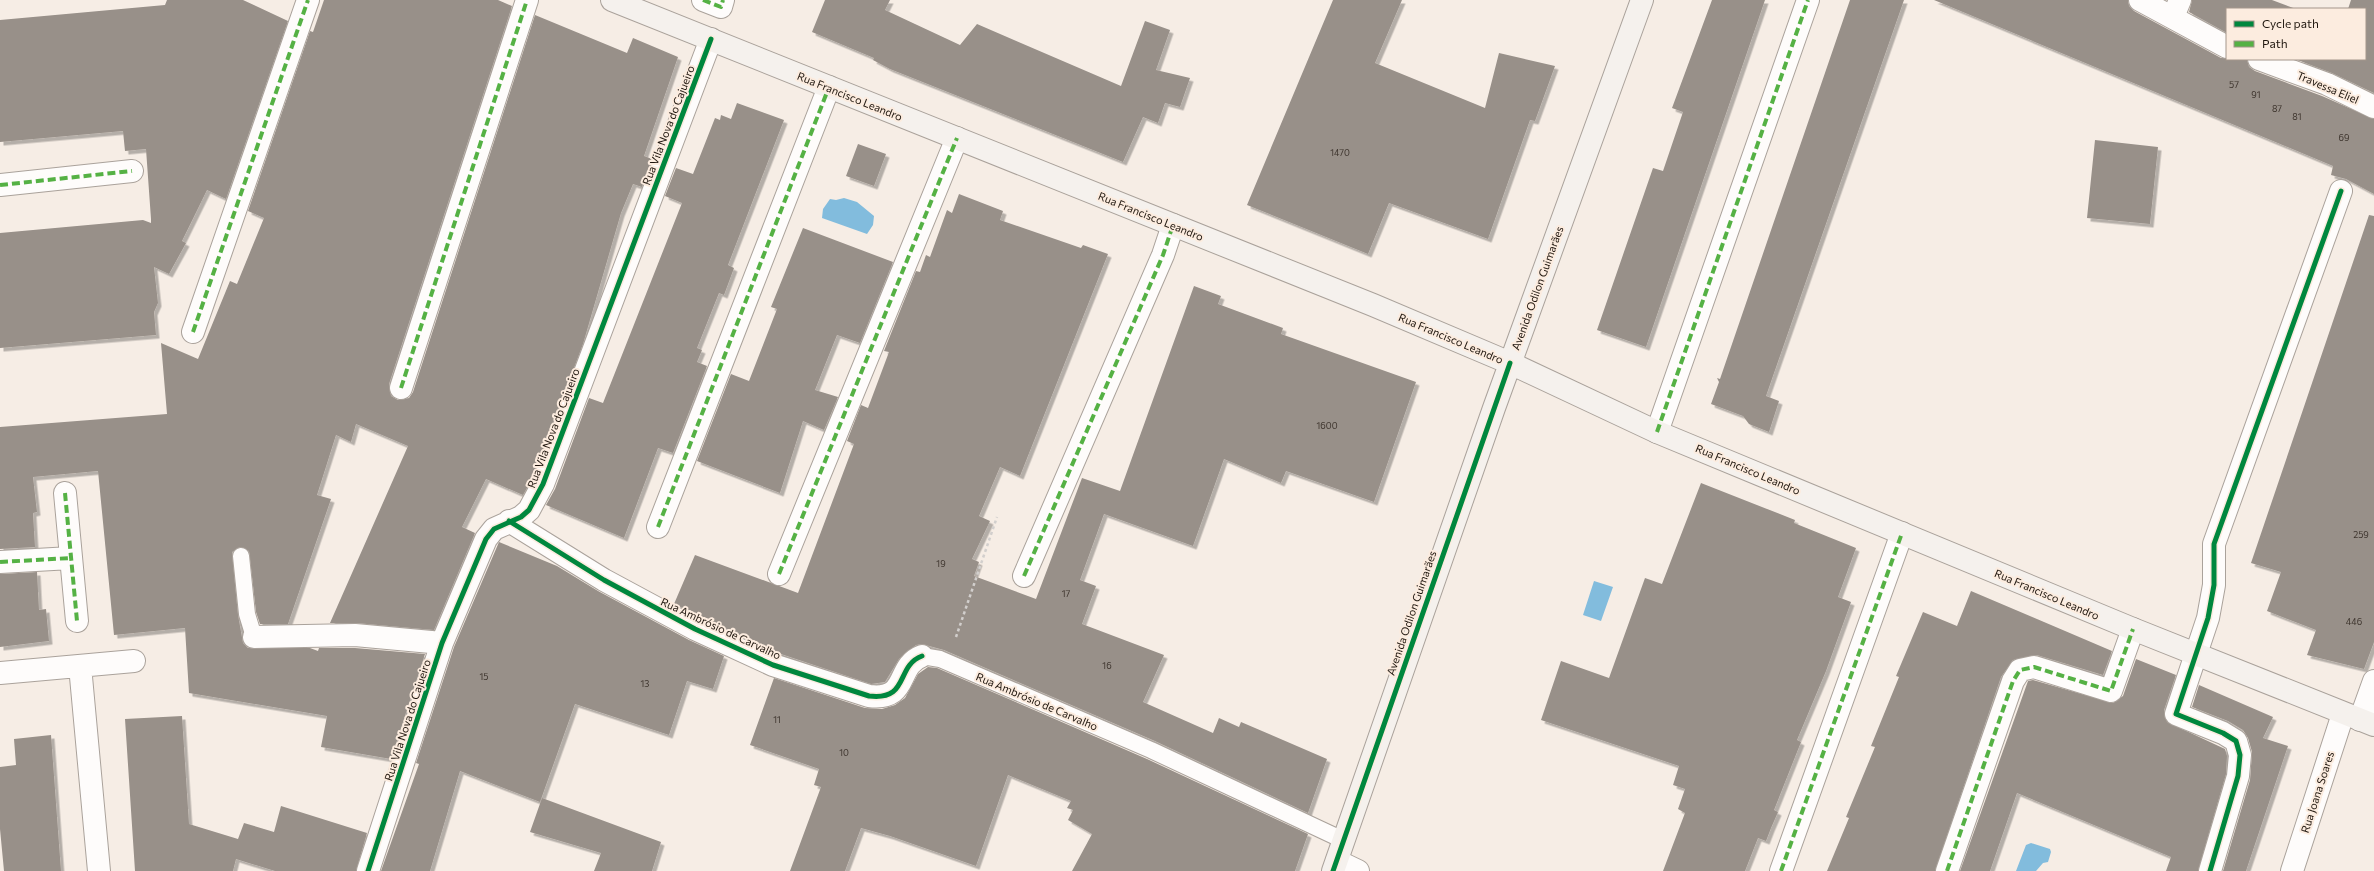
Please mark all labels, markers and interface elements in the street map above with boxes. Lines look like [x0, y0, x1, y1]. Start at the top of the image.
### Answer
legend [2226, 8, 2366, 60]
text: Cycle path [2262, 16, 2319, 30]
text: Path [2262, 36, 2288, 50]
street label: Rua Vila Nova do Cajueiro [639, 63, 697, 187]
street label: Travessa Eliel [2295, 68, 2361, 106]
street label: Rua Francisco Leandro [795, 69, 905, 123]
house number: 57 [2229, 79, 2239, 90]
house number: 91 [2251, 89, 2261, 100]
house number: 87 [2272, 103, 2282, 114]
house number: 81 [2292, 111, 2302, 122]
house number: 69 [2339, 132, 2349, 143]
house number: 1470 [1330, 147, 1350, 158]
street label: Rua Francisco Leandro [1096, 189, 1206, 243]
street label: Avenida Odilon Guimarães [1509, 224, 1565, 352]
street label: Rua Francisco Leandro [1397, 310, 1506, 366]
street label: Rua Vila Nova do Cajueiro [524, 366, 582, 490]
house number: 1600 [1316, 420, 1338, 431]
street label: Rua Francisco Leandro [1694, 441, 1803, 497]
house number: 259 [2353, 529, 2369, 540]
street label: Avenida Odilon Guimarães [1384, 549, 1438, 677]
house number: 19 [936, 558, 946, 569]
street label: Rua Francisco Leandro [1993, 566, 2102, 622]
house number: 17 [1062, 588, 1071, 599]
street label: Rua Ambrósio de Carvalho [659, 594, 784, 662]
house number: 446 [2346, 616, 2362, 627]
street label: Rua Vila Nova do Cajueiro [381, 657, 433, 782]
house number: 16 [1102, 660, 1112, 671]
street label: Rua Ambrósio de Carvalho [974, 669, 1100, 733]
house number: 15 [479, 671, 489, 682]
house number: 13 [641, 678, 649, 689]
house number: 11 [773, 714, 781, 725]
house number: 10 [839, 747, 849, 758]
street label: Rua Joana Soares [2298, 750, 2337, 835]

